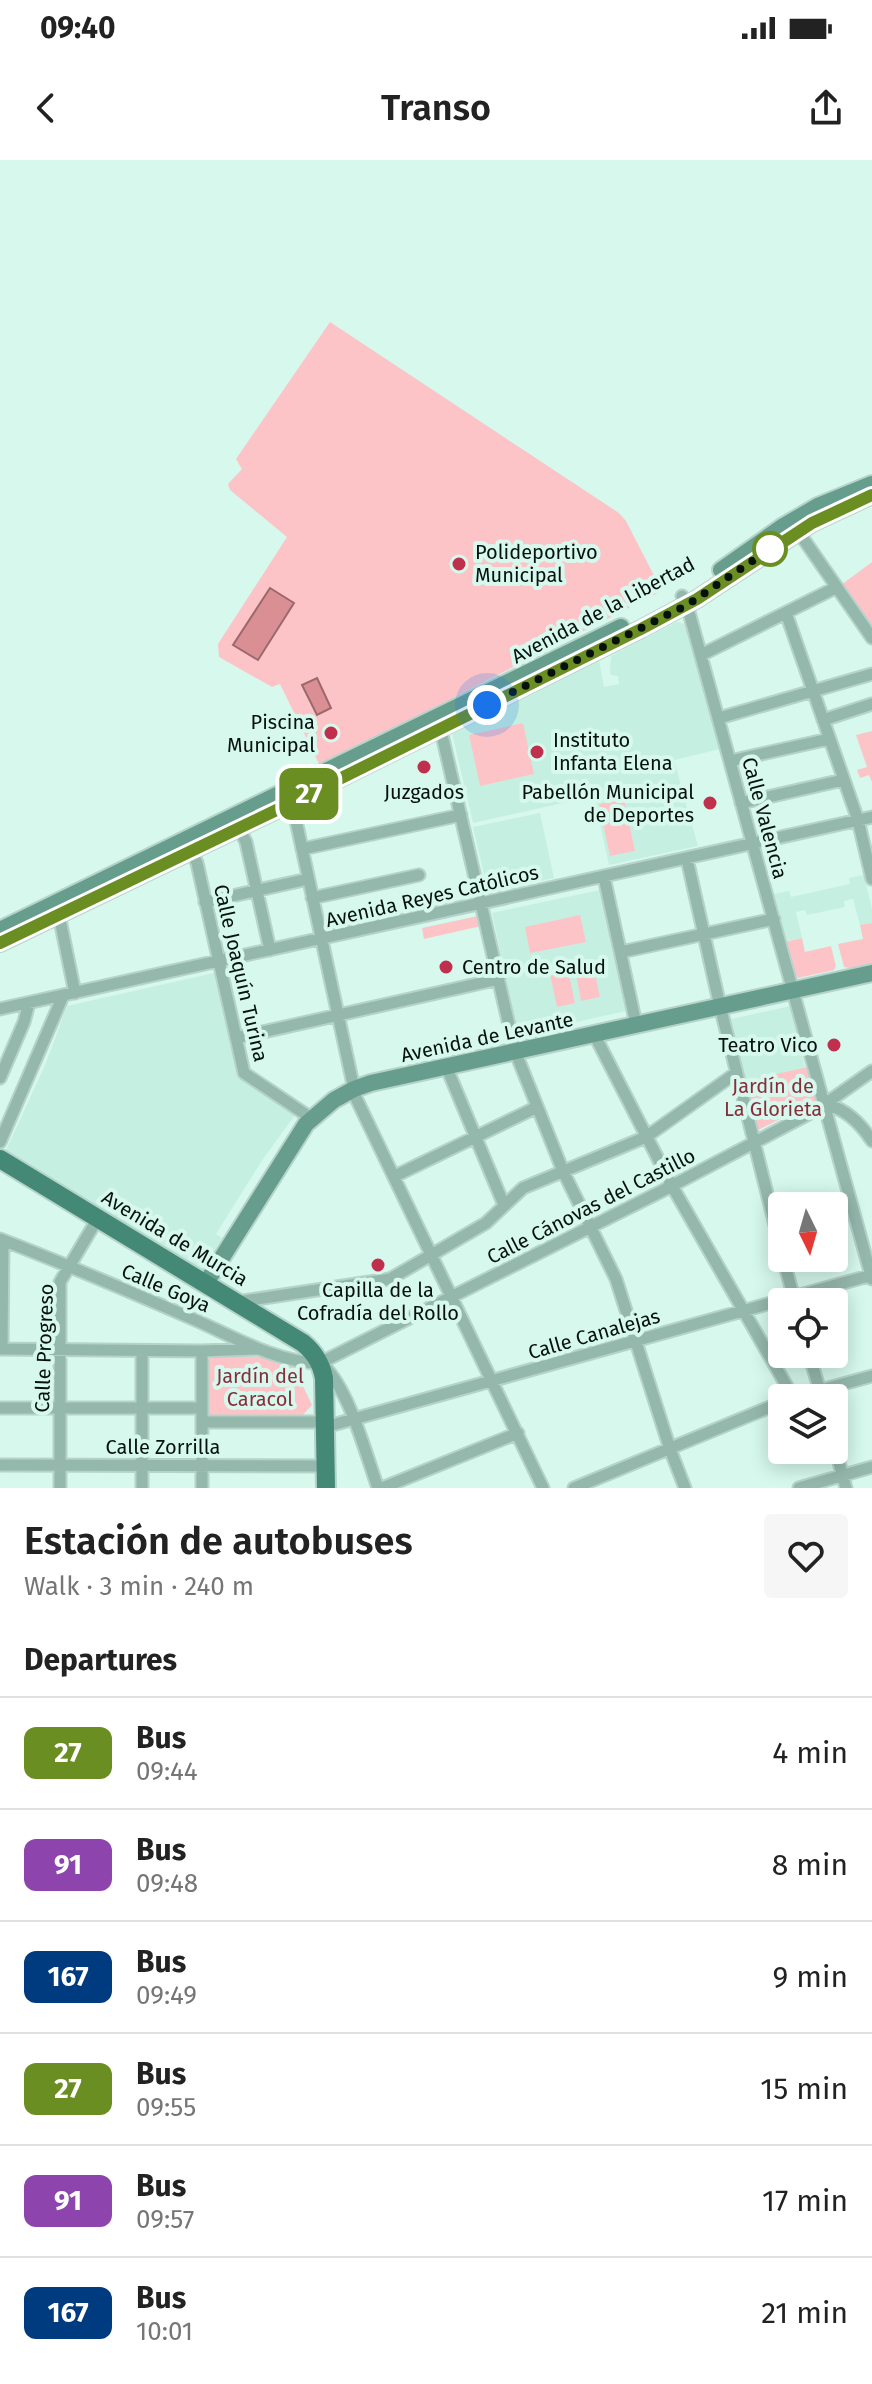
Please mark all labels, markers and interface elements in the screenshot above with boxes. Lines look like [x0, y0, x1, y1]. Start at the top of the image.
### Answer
text: 09:40 [40, 10, 116, 46]
icon: back [24, 86, 68, 130]
text: Transo [381, 86, 491, 130]
icon: share [804, 86, 848, 130]
unlabelled marker [753, 532, 787, 566]
place label: Polideportivo Municipal [475, 540, 598, 587]
street label: Avenida de la Libertad [507, 552, 699, 668]
marker: Polideportivo Municipal [450, 555, 468, 573]
your location [467, 685, 507, 725]
place label: Piscina Municipal [227, 710, 315, 757]
marker: Piscina Municipal [322, 724, 340, 742]
place label: Instituto Infanta Elena [553, 728, 673, 775]
marker: Instituto Infanta Elena [528, 743, 546, 761]
street label: Calle Valencia [737, 755, 793, 881]
marker: Juzgados [415, 758, 433, 776]
line badge: 27 [273, 768, 345, 820]
text: 27 [295, 777, 323, 810]
place label: Juzgados [384, 780, 464, 804]
place label: Pabellón Municipal de Deportes [522, 780, 694, 827]
marker: Pabellón Municipal de Deportes [701, 794, 719, 812]
street label: Avenida Reyes Católicos [323, 860, 541, 932]
street label: Calle Joaquín Turina [209, 882, 273, 1064]
place label: Centro de Salud [462, 955, 606, 979]
marker: Centro de Salud [437, 958, 455, 976]
street label: Avenida de Levante [398, 1007, 576, 1067]
place label: Teatro Vico [718, 1033, 818, 1057]
marker: Teatro Vico [825, 1036, 843, 1054]
park label: Jardín de La Glorieta [724, 1074, 822, 1121]
street label: Calle Cánovas del Castillo [483, 1143, 699, 1269]
street label: Avenida de Murcia [98, 1185, 252, 1291]
north arrow [768, 1192, 848, 1272]
map controls [768, 1192, 848, 1464]
marker: Capilla de la Cofradía del Rollo [369, 1256, 387, 1274]
street label: Calle Goya [118, 1259, 214, 1317]
place label: Capilla de la Cofradía del Rollo [297, 1278, 459, 1325]
street label: Calle Progreso [30, 1283, 58, 1413]
button: locate [768, 1288, 848, 1368]
street label: Calle Canalejas [525, 1304, 663, 1364]
park label: Jardín del Caracol [216, 1364, 304, 1411]
button: layers [768, 1384, 848, 1464]
street label: Calle Zorrilla [106, 1435, 220, 1459]
button: heart [764, 1514, 848, 1598]
text: Estación de autobuses [24, 1518, 413, 1564]
text: Walk · 3 min · 240 m [24, 1571, 254, 1602]
text: Departures [24, 1642, 177, 1678]
text: Bus [136, 1720, 186, 1756]
text: 4 min [772, 1735, 848, 1771]
text: 27 [54, 1736, 82, 1769]
text: 09:44 [136, 1756, 198, 1787]
text: Bus [136, 1832, 186, 1868]
text: 8 min [772, 1847, 848, 1883]
text: 91 [54, 1848, 82, 1881]
text: 09:48 [136, 1868, 198, 1899]
text: Bus [136, 1944, 186, 1980]
text: 9 min [773, 1959, 848, 1995]
text: 167 [47, 1960, 89, 1993]
text: 09:49 [136, 1980, 197, 2011]
text: Bus [136, 2056, 186, 2092]
text: 15 min [760, 2071, 848, 2107]
text: 27 [54, 2072, 82, 2105]
text: 09:55 [136, 2092, 196, 2123]
text: Bus [136, 2168, 186, 2204]
text: 17 min [762, 2183, 848, 2219]
text: 91 [54, 2184, 82, 2217]
text: 09:57 [136, 2204, 194, 2235]
text: Bus [136, 2280, 186, 2316]
text: 21 min [761, 2295, 848, 2331]
text: 167 [47, 2296, 89, 2329]
text: 10:01 [136, 2316, 193, 2347]

